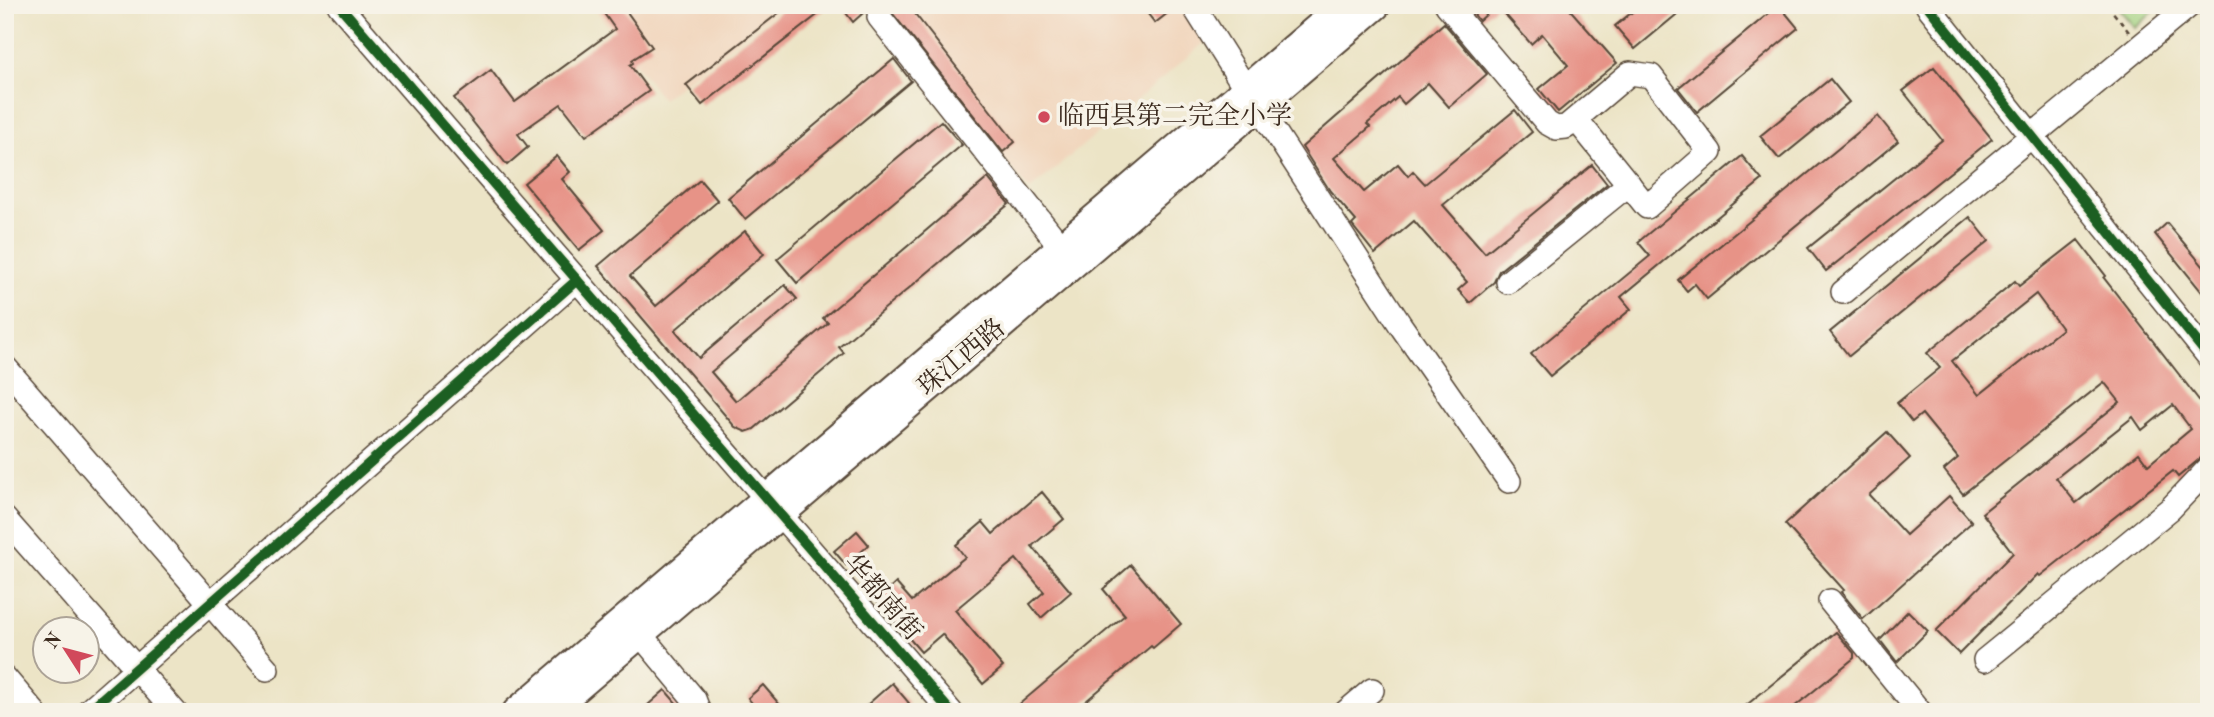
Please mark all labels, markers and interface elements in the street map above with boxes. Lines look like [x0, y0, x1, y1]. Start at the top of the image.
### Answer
place label: 临西县第二完全小学 [1058, 101, 1292, 130]
marker: 临西县第二完全小学 [1036, 109, 1052, 125]
street label: 珠江西路 [913, 313, 1010, 401]
street label: 华都南街 [838, 548, 928, 646]
north arrow [32, 616, 102, 686]
text: N [42, 630, 67, 653]

